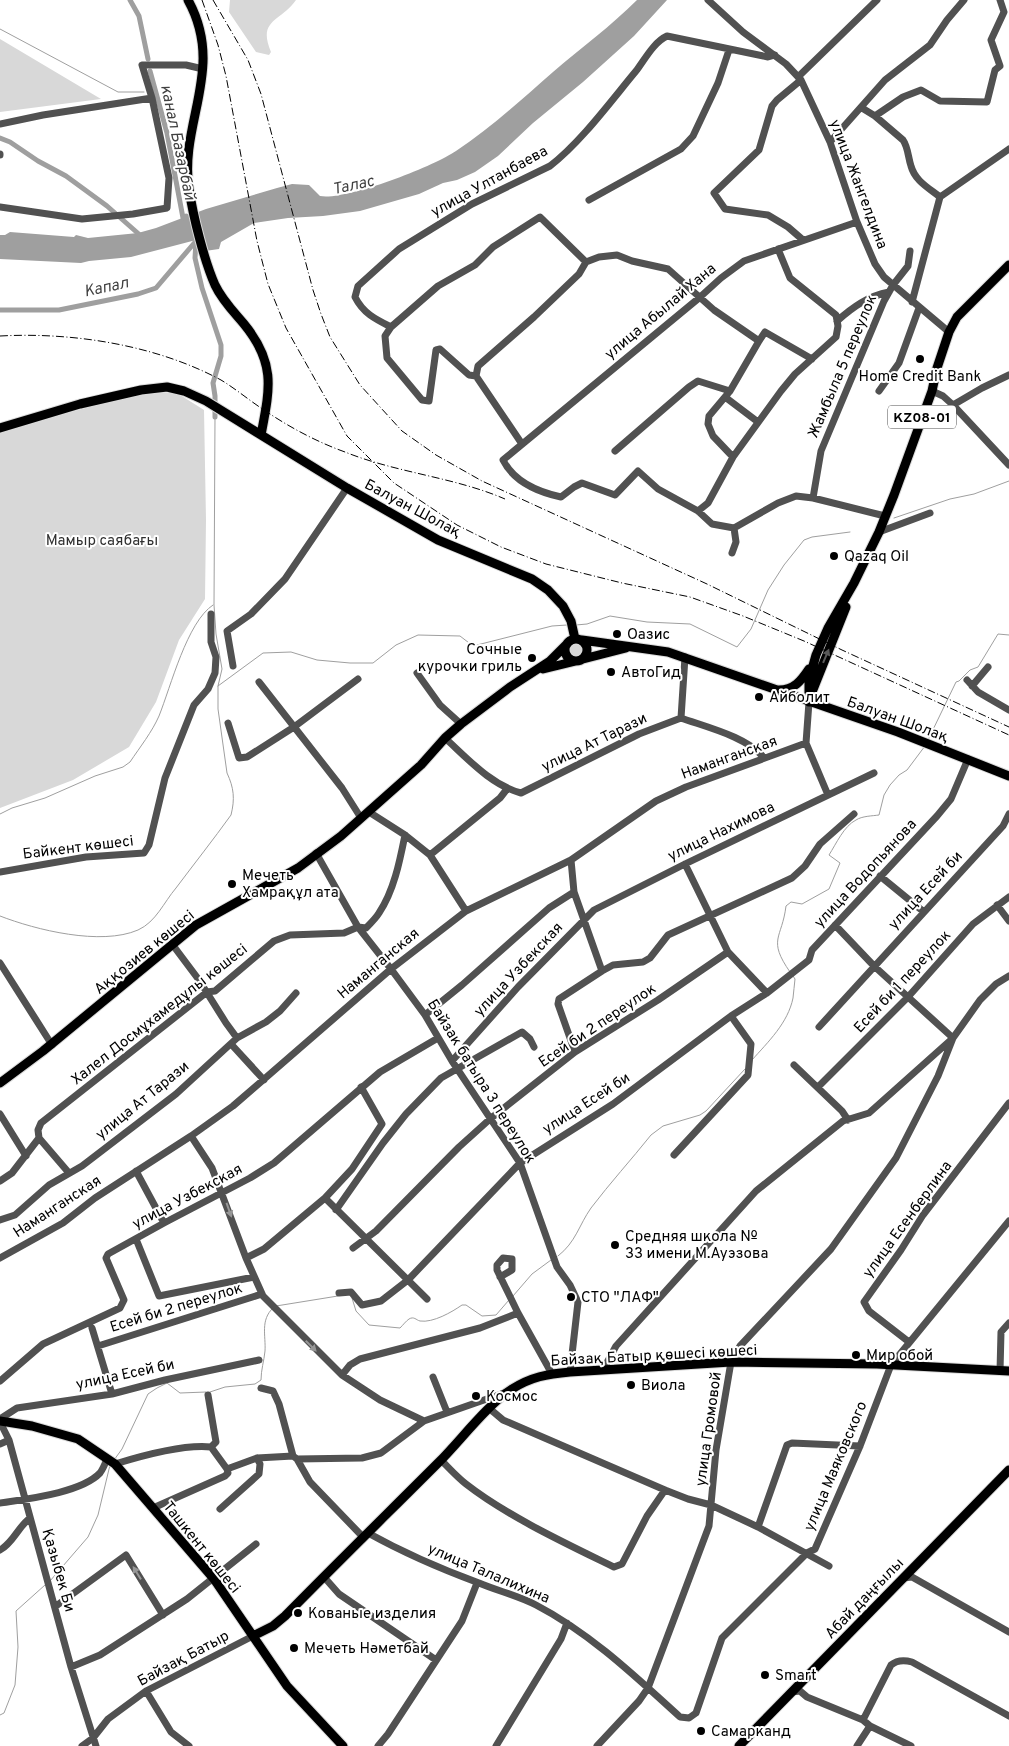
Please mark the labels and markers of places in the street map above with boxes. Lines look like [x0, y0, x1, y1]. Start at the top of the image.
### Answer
marker: Home Credit Bank [914, 353, 926, 365]
place label: Home Credit Bank [859, 368, 981, 387]
place label: Qazaq Oil [844, 548, 909, 567]
marker: Qazaq Oil [828, 550, 840, 562]
place label: Оазис [627, 626, 670, 645]
marker: Оазис [611, 628, 623, 640]
place label: Сочные курочки гриль [418, 641, 522, 677]
marker: Сочные курочки гриль [526, 652, 538, 664]
place label: АвтоГид [621, 664, 681, 683]
marker: АвтоГид [605, 666, 617, 678]
place label: Айболит [769, 689, 830, 708]
marker: Айболит [753, 691, 765, 703]
place label: Мечеть Хамрақұл ата [242, 867, 339, 903]
marker: Мечеть Хамрақұл ата [226, 878, 238, 890]
place label: Средняя школа № 33 имени М.Ауэзова [625, 1228, 768, 1264]
marker: Средняя школа № 33 имени М.Ауэзова [609, 1239, 621, 1251]
place label: СТО "ЛАФ" [581, 1289, 659, 1308]
marker: СТО "ЛАФ" [565, 1291, 577, 1303]
place label: Мир обой [866, 1347, 933, 1366]
marker: Мир обой [850, 1349, 862, 1361]
place label: Виола [641, 1377, 685, 1396]
marker: Виола [625, 1379, 637, 1391]
place label: Космос [486, 1388, 538, 1407]
marker: Космос [470, 1390, 482, 1402]
place label: Кованые изделия [308, 1605, 436, 1624]
marker: Кованые изделия [292, 1607, 304, 1619]
place label: Мечеть Нәметбай [304, 1640, 429, 1659]
marker: Мечеть Нәметбай [288, 1642, 300, 1654]
place label: Smart [775, 1667, 817, 1686]
marker: Smart [759, 1669, 771, 1681]
place label: Самарканд [711, 1723, 791, 1742]
marker: Самарканд [695, 1725, 707, 1737]

